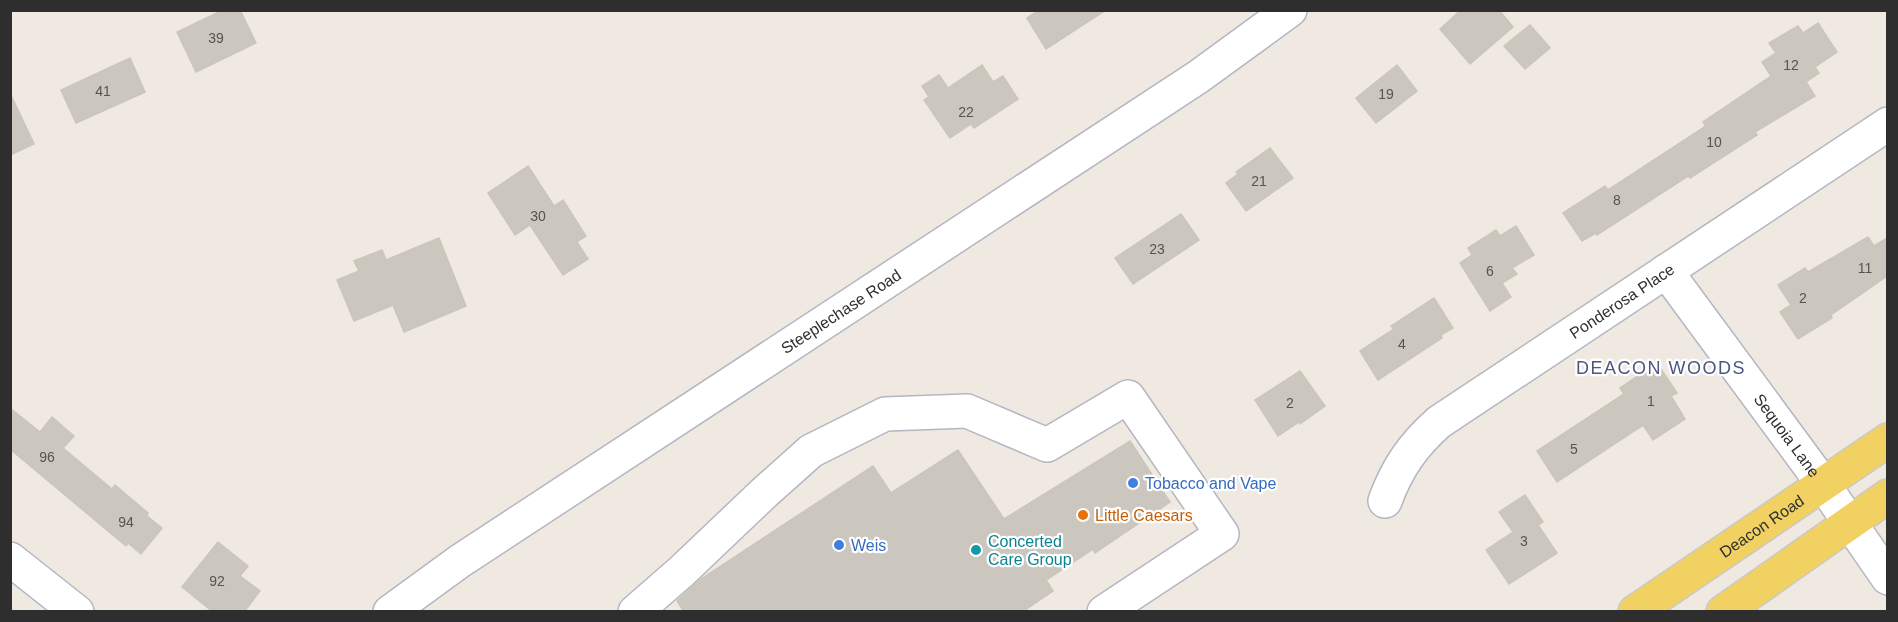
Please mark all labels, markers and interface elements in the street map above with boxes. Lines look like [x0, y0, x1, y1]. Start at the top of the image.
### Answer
house number: 39 [208, 30, 224, 46]
house number: 12 [1783, 57, 1799, 73]
house number: 41 [95, 83, 111, 99]
house number: 19 [1378, 86, 1394, 102]
house number: 22 [958, 104, 974, 120]
house number: 10 [1706, 134, 1722, 150]
house number: 21 [1251, 173, 1267, 189]
house number: 8 [1613, 192, 1621, 208]
house number: 30 [530, 208, 546, 224]
house number: 23 [1149, 241, 1165, 257]
street label: Ponderosa Place [1566, 260, 1678, 342]
house number: 11 [1858, 260, 1872, 276]
house number: 6 [1486, 263, 1494, 279]
street label: Steeplechase Road [778, 266, 904, 357]
house number: 2 [1799, 290, 1807, 306]
house number: 4 [1398, 336, 1406, 352]
district label: DEACON WOODS [1576, 358, 1746, 378]
street label: Sequoia Lane [1750, 391, 1823, 480]
house number: 1 [1647, 393, 1655, 409]
house number: 2 [1286, 395, 1294, 411]
house number: 5 [1570, 441, 1578, 457]
house number: 96 [39, 449, 55, 465]
place label: Tobacco and Vape [1145, 475, 1276, 492]
marker: Tobacco and Vape [1126, 476, 1140, 490]
street label: Deacon Road [1717, 492, 1807, 561]
place label: Little Caesars [1095, 507, 1193, 524]
marker: Little Caesars [1076, 508, 1090, 522]
house number: 94 [118, 514, 134, 530]
place label: Concerted Care Group [988, 533, 1072, 568]
house number: 3 [1520, 533, 1528, 549]
place label: Weis [851, 537, 886, 554]
marker: Weis [832, 538, 846, 552]
marker: Concerted Care Group [969, 543, 983, 557]
house number: 92 [209, 573, 225, 589]

